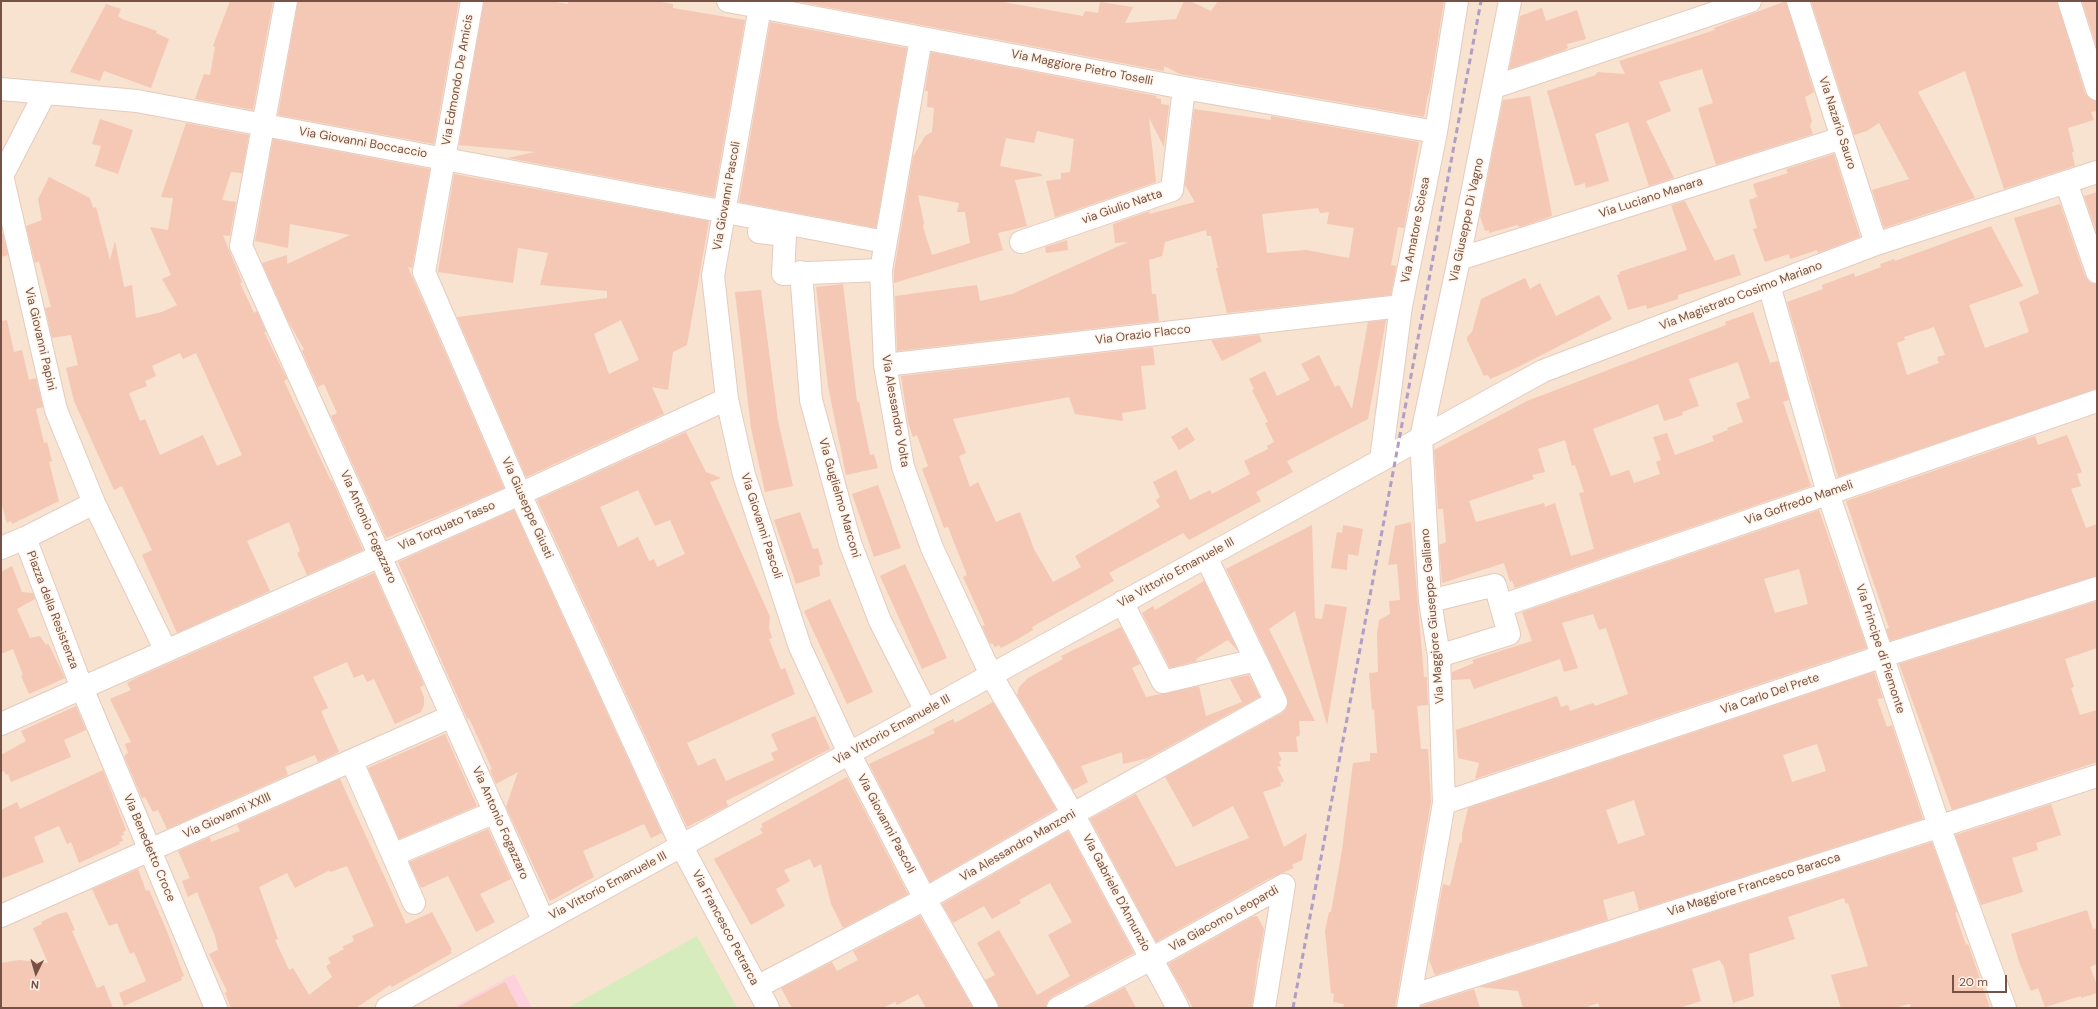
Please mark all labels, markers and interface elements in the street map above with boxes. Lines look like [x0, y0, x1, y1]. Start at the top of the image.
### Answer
street label: Via Edmondo De Amicis [439, 13, 477, 147]
street label: Via Maggiore Pietro Toselli [1010, 47, 1154, 89]
street label: Via Nazario Sauro [1815, 75, 1859, 171]
street label: Via Giovanni Boccaccio [298, 125, 428, 161]
street label: Via Giovanni Pascoli [710, 140, 744, 252]
street label: Via Giuseppe Di Vagno [1447, 157, 1487, 283]
street label: Via Luciano Manara [1597, 174, 1705, 222]
street label: Via Amatore Sciesa [1399, 176, 1433, 284]
street label: via Giulio Natta [1080, 186, 1164, 228]
street label: Via Magistrato Cosimo Mariano [1658, 258, 1824, 334]
street label: Via Giovanni Papini [21, 286, 59, 392]
street label: Via Orazio Flacco [1094, 322, 1192, 348]
street label: Via Alessandro Volta [878, 354, 912, 468]
street label: Via Guglielmo Marconi [815, 436, 863, 560]
street label: Via Giuseppe Giusti [498, 455, 556, 561]
street label: Via Antonio Fogazzaro [337, 468, 399, 586]
street label: Via Giovanni Pascoli [737, 471, 785, 581]
street label: Via Goffredo Mameli [1743, 478, 1855, 528]
street label: Via Torquato Tasso [396, 498, 498, 554]
street label: Via Maggiore Giuseppe Galliano [1418, 528, 1448, 704]
street label: Via Vittorio Emanuele III [1115, 535, 1237, 611]
street label: Piazza della Resistenza [23, 549, 81, 671]
street label: Via Principe di Piemonte [1852, 582, 1908, 716]
street label: Via Carlo Del Prete [1719, 670, 1821, 718]
street label: Via Vittorio Emanuele III [831, 692, 953, 768]
street label: Via Antonio Fogazzaro [469, 764, 531, 882]
street label: Via Giovanni Pascoli [854, 772, 918, 876]
street label: Via Giovanni XXIII [181, 790, 273, 842]
street label: Via Benedetto Croce [120, 792, 178, 904]
street label: Via Alessandro Manzoni [957, 807, 1079, 885]
street label: Via Gabriele D'Annunzio [1079, 832, 1153, 954]
street label: Via Vittorio Emanuele III [547, 849, 669, 923]
street label: Via Maggiore Francesco Baracca [1666, 850, 1842, 920]
street label: Via Francesco Petrarca [689, 868, 761, 988]
street label: Via Giacomo Leopardi [1167, 883, 1281, 955]
north arrow [16, 953, 56, 993]
scale bar [1954, 967, 2009, 993]
text: 20 m [1959, 974, 1988, 990]
text: N [30, 978, 40, 992]

